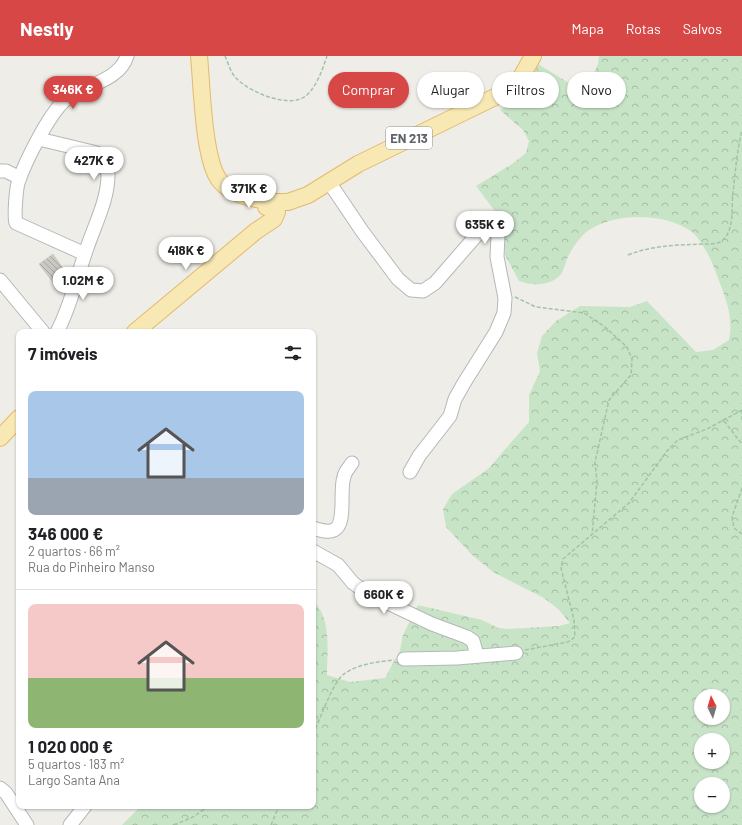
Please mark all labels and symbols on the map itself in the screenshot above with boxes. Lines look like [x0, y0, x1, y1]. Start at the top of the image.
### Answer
pin: 346K € [40, 76, 106, 110]
road number: EN 213 [386, 127, 432, 149]
pin: 427K € [61, 147, 127, 181]
pin: 371K € [216, 175, 282, 209]
pin: 635K € [452, 211, 518, 245]
pin: 418K € [153, 237, 219, 271]
pin: 1.02M € [46, 267, 120, 301]
pin: 660K € [351, 581, 417, 615]
north arrow [694, 689, 730, 725]

